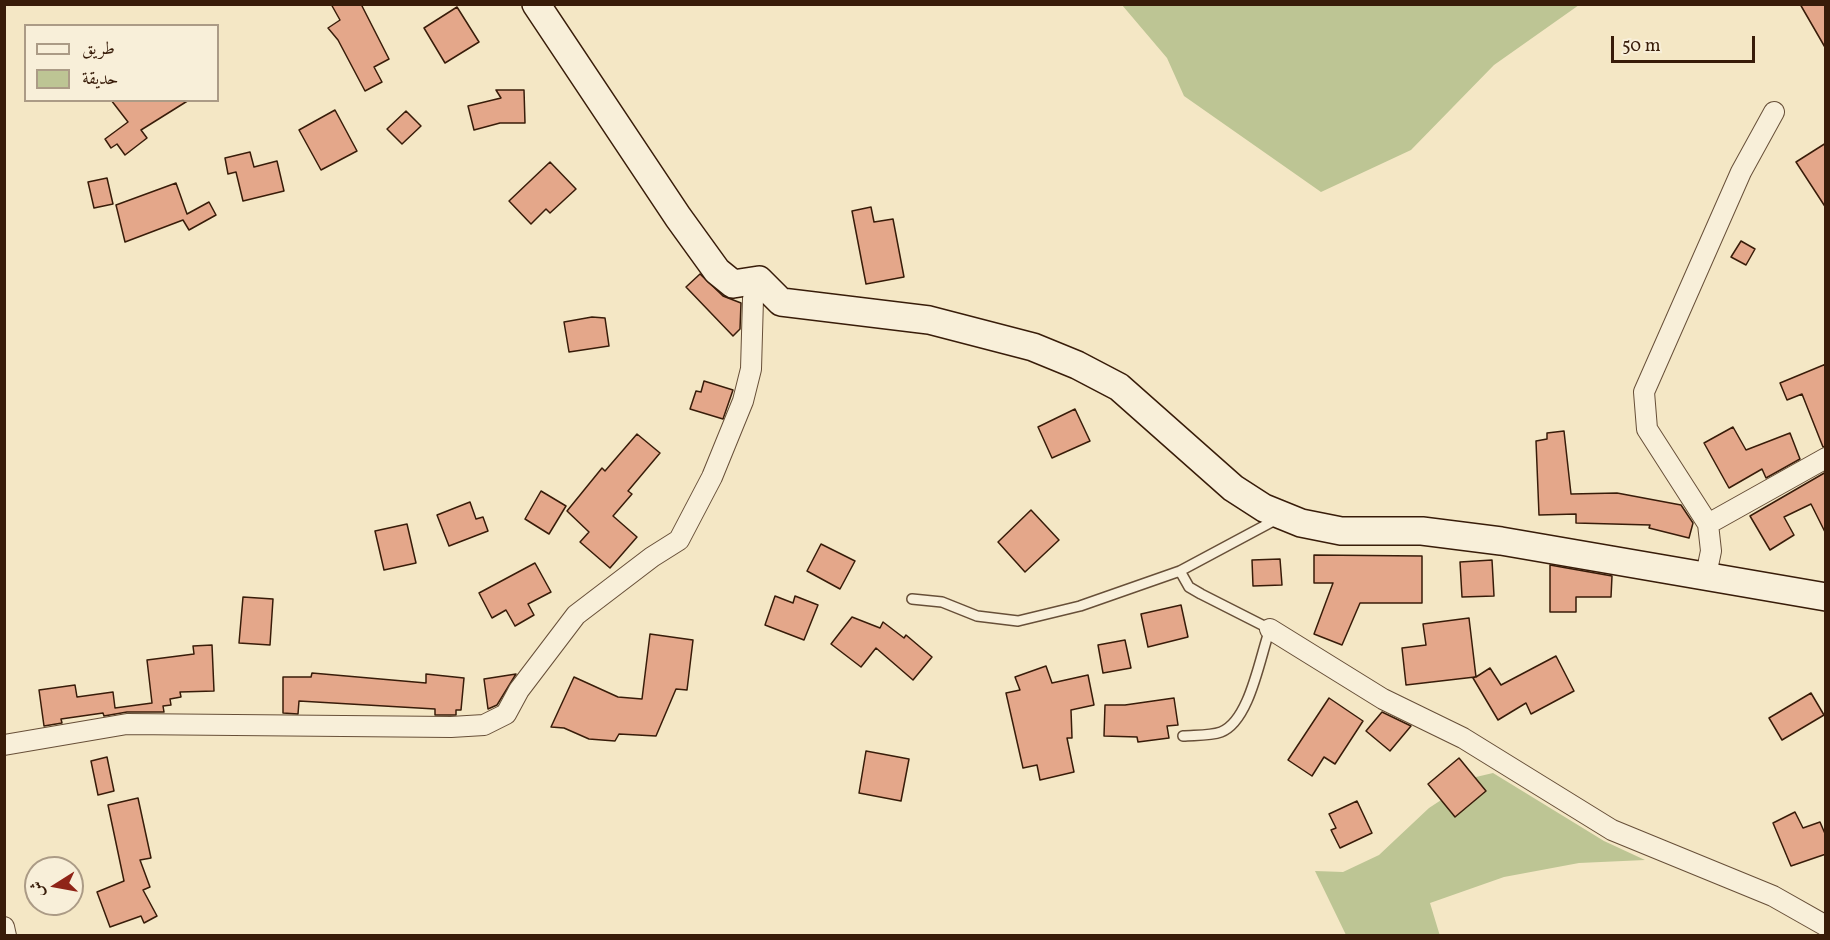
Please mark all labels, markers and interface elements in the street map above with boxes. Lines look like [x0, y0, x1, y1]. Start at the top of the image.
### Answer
legend [24, 24, 219, 102]
scale bar [1614, 24, 1758, 62]
text: 50 m [1622, 34, 1661, 59]
text: طريق [82, 37, 115, 62]
text: حديقة [82, 67, 118, 92]
north arrow [24, 856, 84, 916]
text: ش [26, 879, 51, 899]

